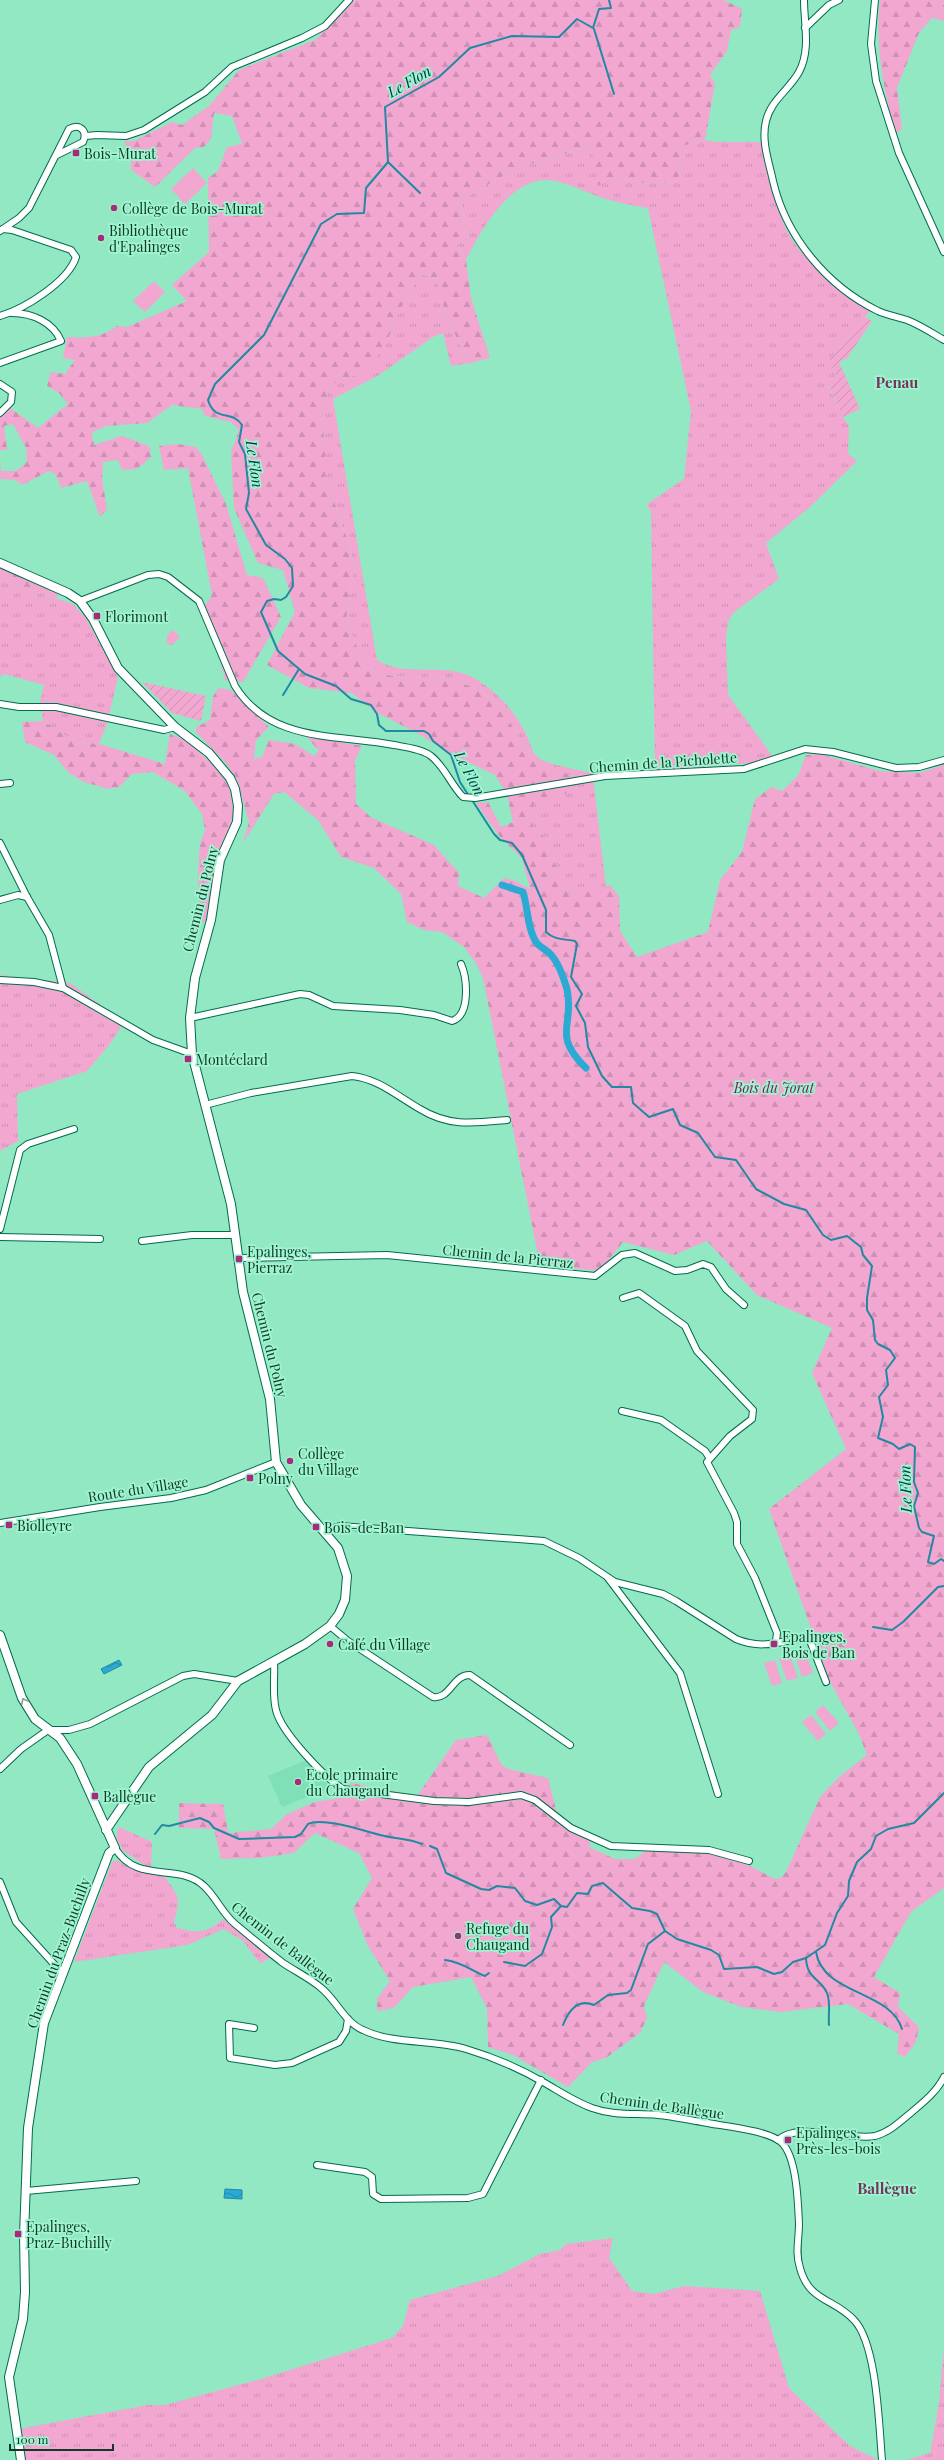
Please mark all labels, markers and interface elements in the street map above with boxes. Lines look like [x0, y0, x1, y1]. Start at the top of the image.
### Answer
water label: Le Flon [382, 60, 435, 102]
place label: Bois-Murat [84, 144, 157, 163]
marker: Bois-Murat [71, 148, 81, 158]
place label: Collège de Bois-Murat [122, 199, 264, 218]
marker: Collège de Bois-Murat [109, 203, 119, 213]
place label: Bibliothèque d'Epalinges [109, 221, 189, 256]
marker: Bibliothèque d'Epalinges [96, 233, 106, 243]
district label: Penau [876, 372, 918, 392]
water label: Le Flon [242, 438, 268, 489]
place label: Florimont [105, 607, 169, 626]
marker: Florimont [92, 611, 102, 621]
water label: Le Flon [450, 746, 490, 799]
street label: Chemin de la Picholette [588, 747, 738, 777]
street label: Chemin du Polny [178, 844, 222, 954]
place label: Montéclard [196, 1050, 268, 1069]
marker: Montéclard [183, 1054, 193, 1064]
park label: Bois du Jorat [733, 1078, 816, 1097]
street label: Chemin de la Pierraz [442, 1240, 575, 1272]
place label: Epalinges, Pierraz [247, 1242, 311, 1277]
marker: Epalinges, Pierraz [234, 1254, 244, 1264]
street label: Chemin du Polny [248, 1290, 292, 1400]
place label: Collège du Village [298, 1444, 359, 1479]
marker: Collège du Village [285, 1456, 295, 1466]
water label: Le Flon [894, 1465, 916, 1514]
place label: Polny [258, 1469, 293, 1488]
street label: Route du Village [86, 1472, 190, 1506]
marker: Polny [245, 1473, 255, 1483]
place label: Biolleyre [17, 1516, 72, 1535]
place label: Bois-de-Ban [324, 1518, 405, 1537]
marker: Biolleyre [4, 1520, 14, 1530]
marker: Bois-de-Ban [311, 1522, 321, 1532]
place label: Epalinges, Bois de Ban [782, 1627, 856, 1662]
place label: Café du Village [338, 1635, 431, 1654]
marker: Café du Village [325, 1639, 335, 1649]
marker: Epalinges, Bois de Ban [769, 1639, 779, 1649]
one-way arrow [21, 1698, 29, 1705]
place label: Ecole primaire du Chaugand [306, 1765, 398, 1800]
marker: Ecole primaire du Chaugand [293, 1777, 303, 1787]
place label: Ballègue [103, 1787, 156, 1806]
marker: Ballègue [90, 1791, 100, 1801]
street label: Chemin du Praz-Buchilly [22, 1875, 94, 2031]
street label: Chemin de Ballègue [228, 1897, 338, 1989]
place label: Refuge du Chaugand [466, 1919, 530, 1954]
marker: Refuge du Chaugand [453, 1931, 463, 1941]
street label: Chemin de Ballègue [599, 2087, 725, 2123]
place label: Epalinges, Près-les-bois [796, 2123, 881, 2158]
marker: Epalinges, Près-les-bois [783, 2135, 793, 2145]
district label: Ballègue [857, 2178, 917, 2198]
place label: Epalinges, Praz-Buchilly [26, 2217, 112, 2252]
marker: Epalinges, Praz-Buchilly [13, 2229, 23, 2239]
scale bar [10, 2426, 113, 2452]
text: 100 m [16, 2431, 49, 2447]

